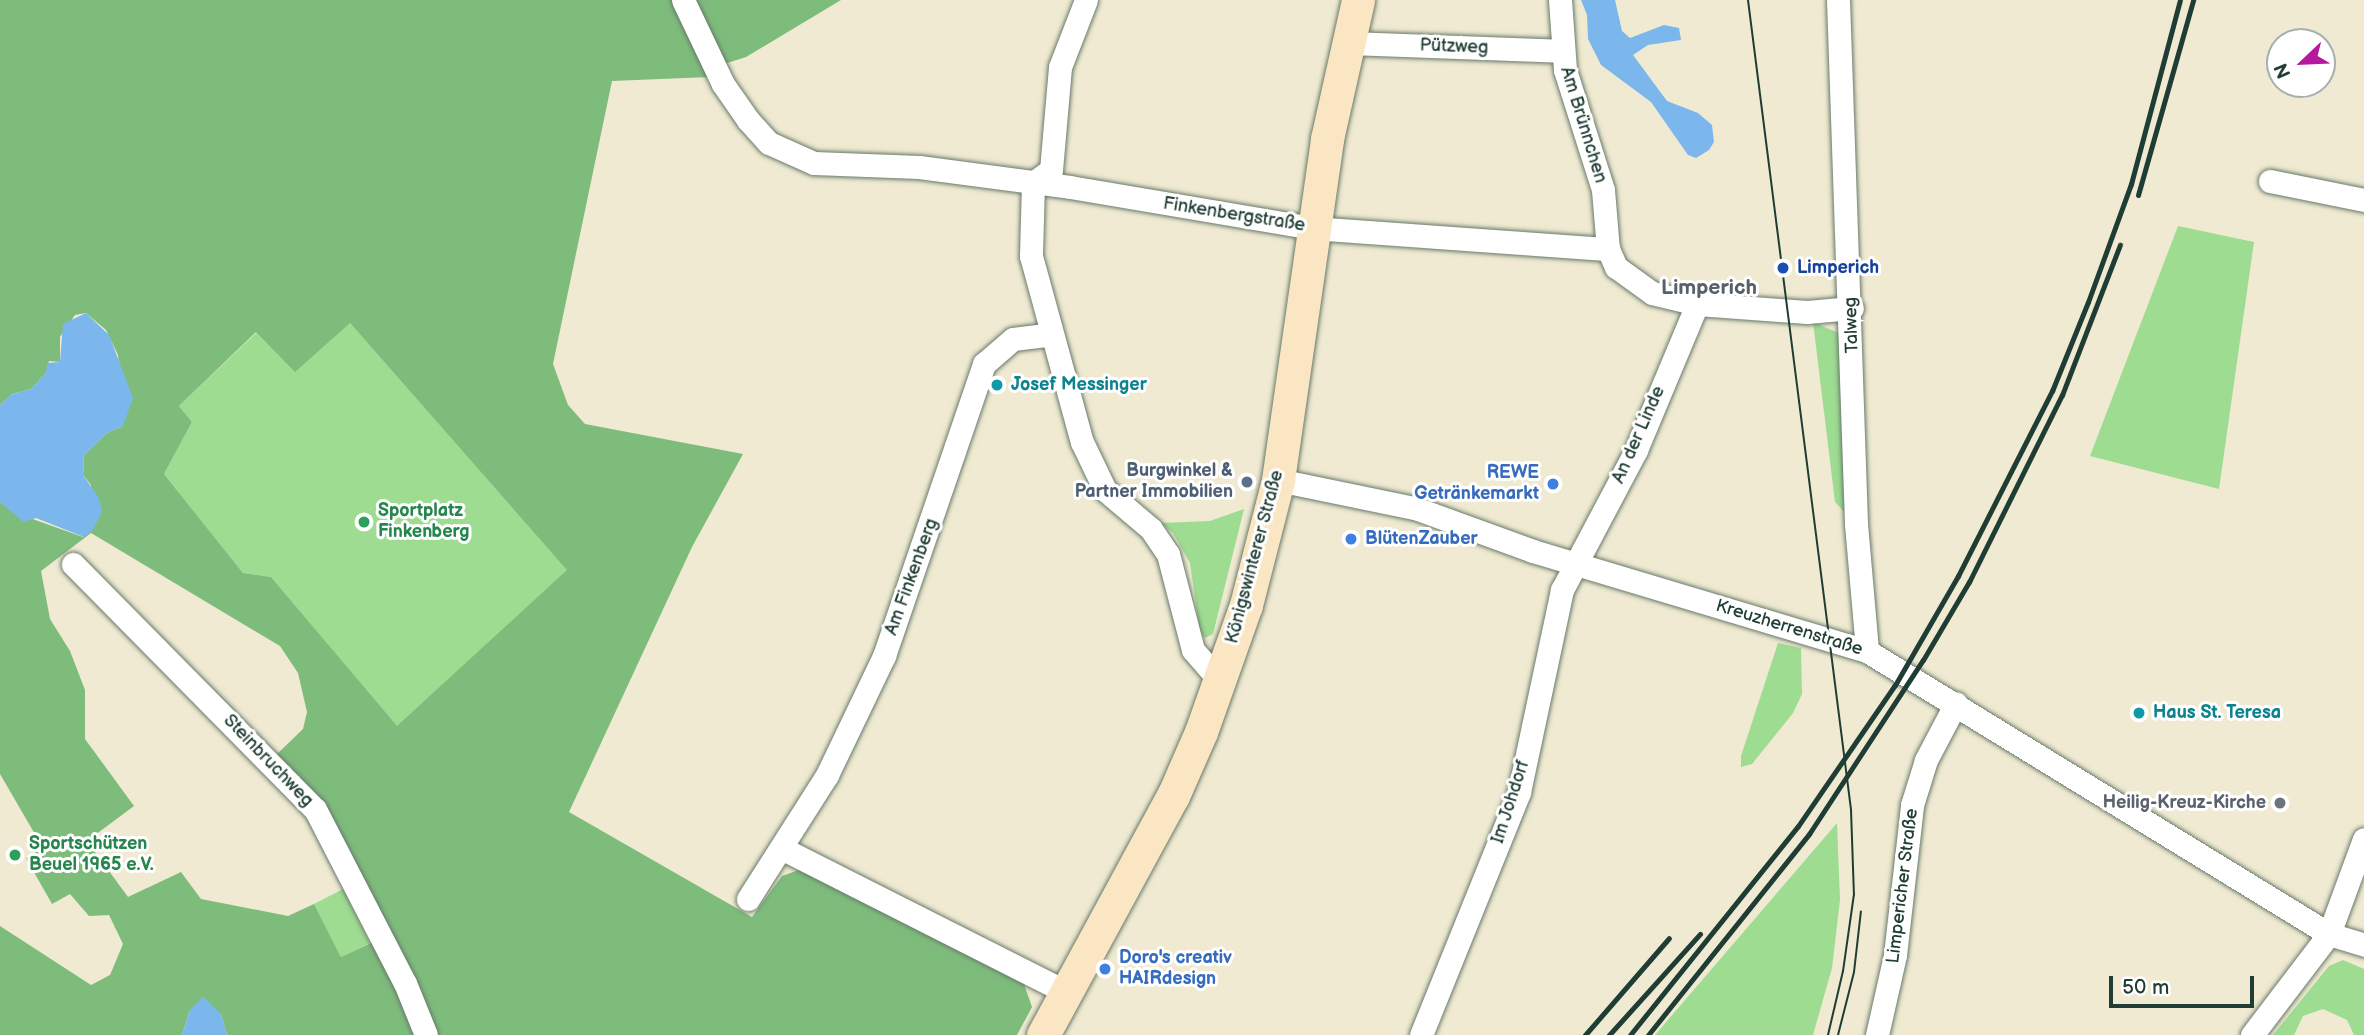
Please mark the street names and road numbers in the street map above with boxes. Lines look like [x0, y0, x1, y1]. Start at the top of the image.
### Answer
street label: Pützweg [1419, 35, 1489, 59]
street label: Am Brünnchen [1555, 64, 1611, 186]
street label: Finkenbergstraße [1161, 193, 1307, 237]
street label: Talweg [1840, 297, 1864, 353]
street label: An der Linde [1608, 383, 1670, 487]
street label: Königswinterer Straße [1221, 468, 1289, 646]
street label: Am Finkenberg [881, 516, 943, 638]
street label: Kreuzherrenstraße [1713, 595, 1865, 661]
street label: Steinbruchweg [219, 710, 317, 812]
street label: Im Johdorf [1487, 757, 1535, 847]
street label: Limpericher Straße [1883, 807, 1923, 965]

